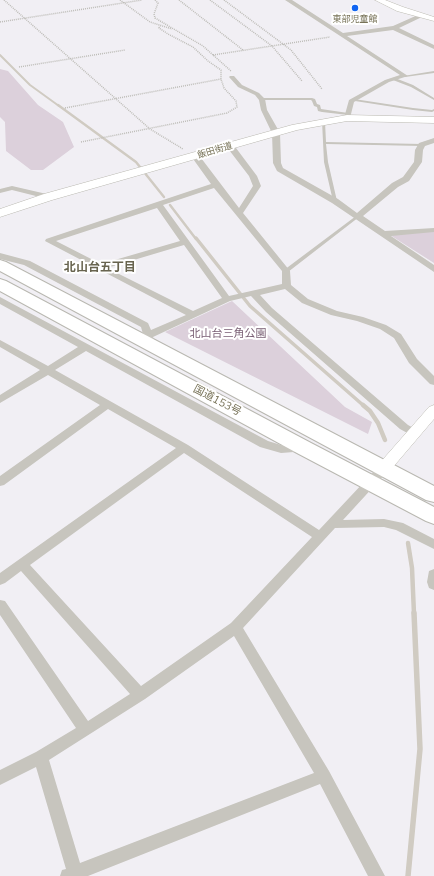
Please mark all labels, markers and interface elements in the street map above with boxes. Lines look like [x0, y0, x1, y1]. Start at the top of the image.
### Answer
marker: 東部児童館 [350, 3, 360, 13]
place label: 東部児童館 [333, 15, 377, 25]
street label: 飯田街道 [196, 141, 234, 161]
district label: 北山台五丁目 [64, 261, 136, 275]
park label: 北山台三角公園 [190, 327, 266, 341]
street label: 国道153号 [191, 383, 243, 419]

